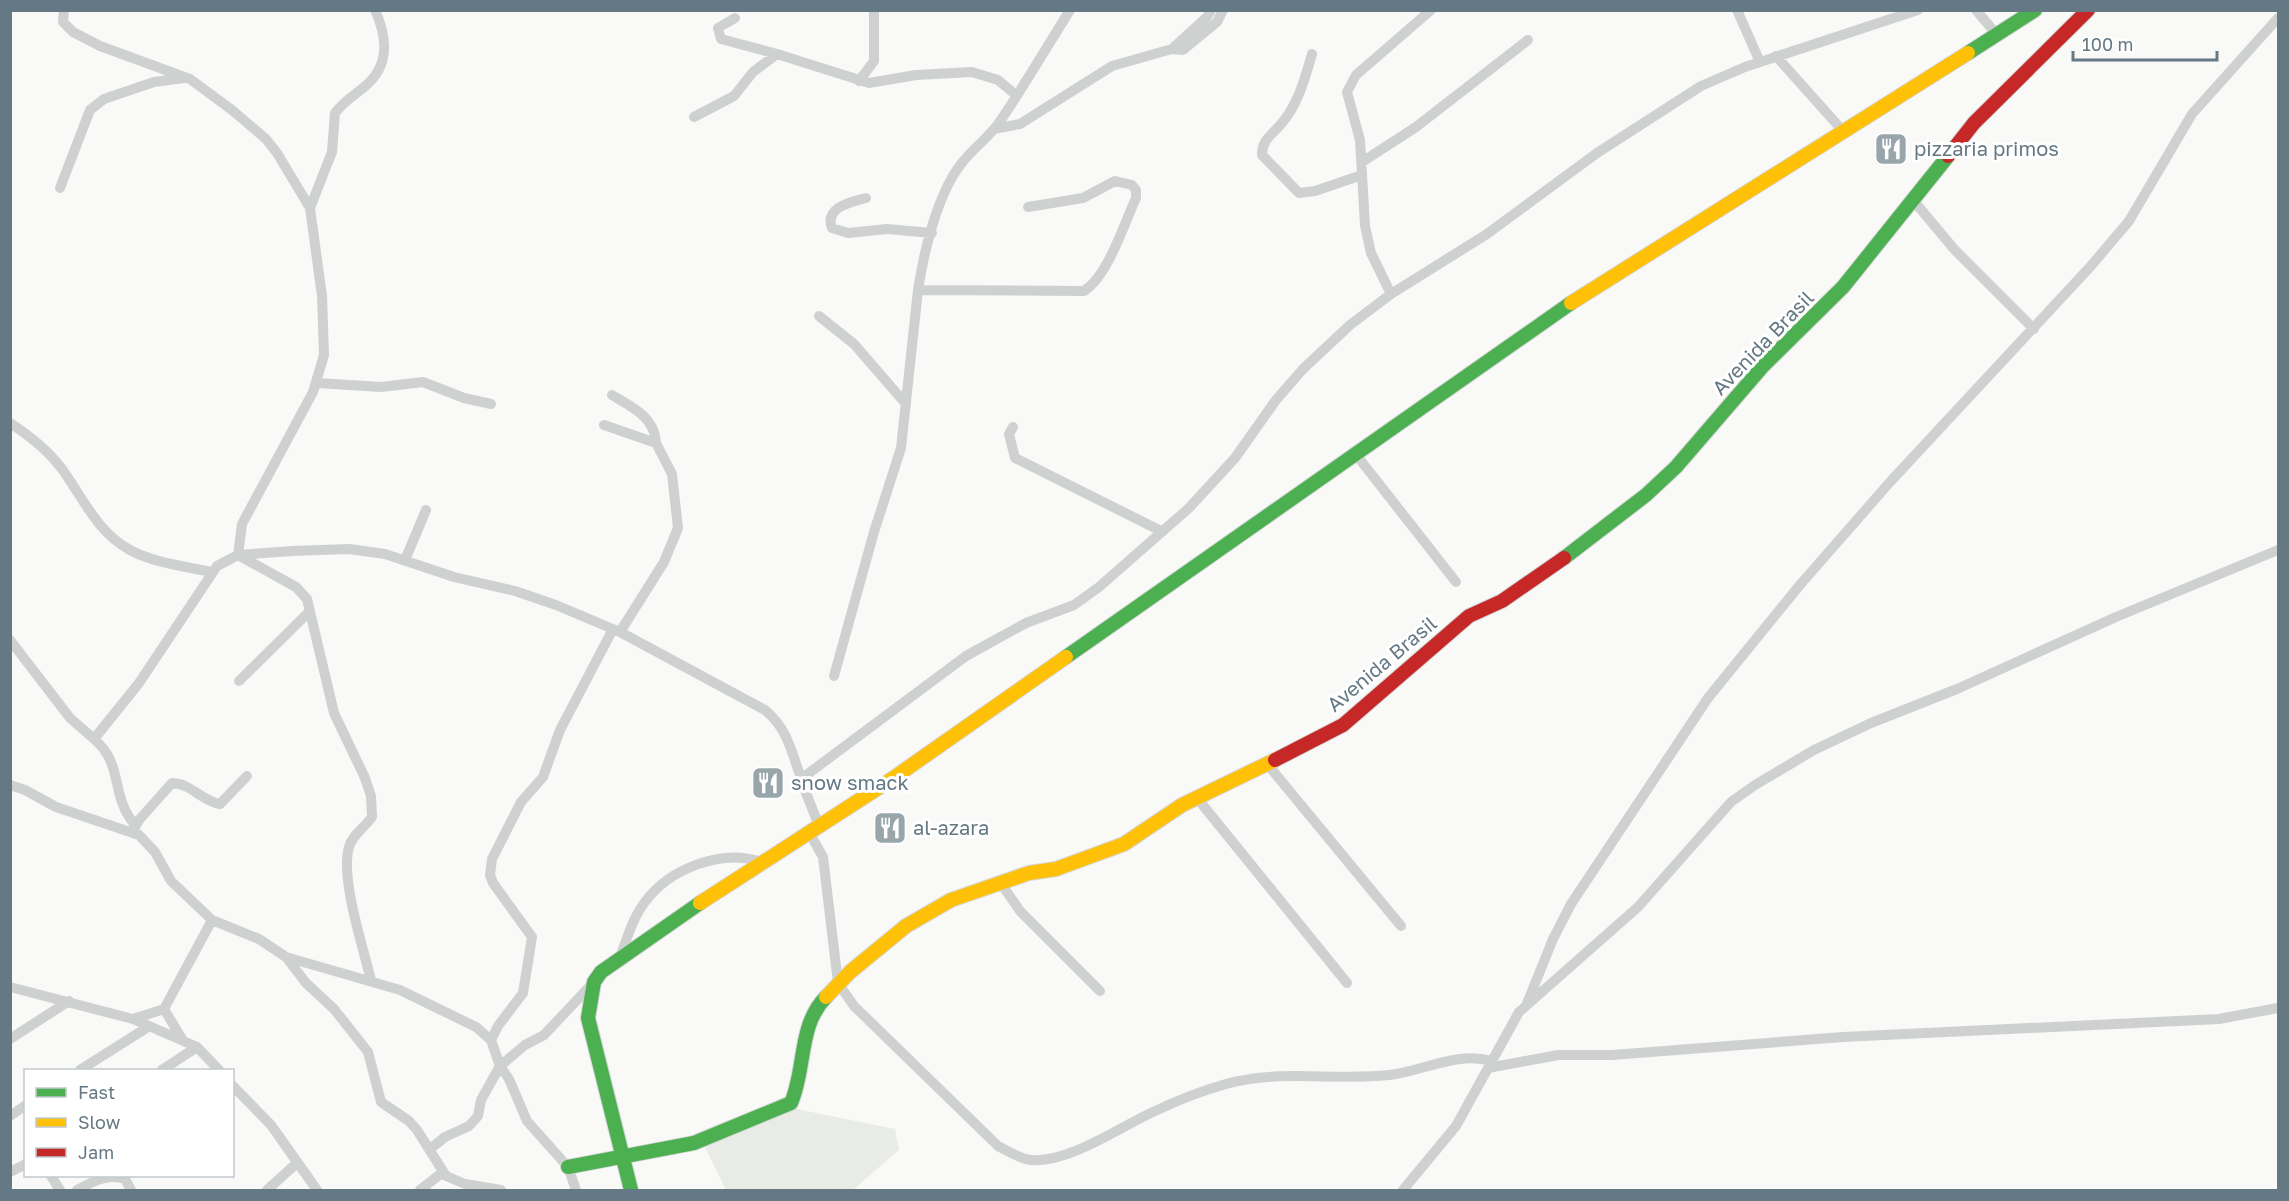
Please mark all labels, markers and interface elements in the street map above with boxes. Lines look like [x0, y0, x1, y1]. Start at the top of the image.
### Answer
scale bar [2073, 24, 2217, 62]
text: 100 m [2082, 33, 2133, 55]
restaurant icon: pizzaria primos [1873, 131, 1909, 167]
place label: pizzaria primos [1914, 136, 2059, 160]
street label: Avenida Brasil [1707, 285, 1818, 399]
street label: Avenida Brasil [1322, 610, 1441, 716]
restaurant icon: snow smack [750, 765, 786, 801]
place label: snow smack [791, 770, 909, 794]
restaurant icon: al-azara [872, 810, 908, 846]
place label: al-azara [913, 815, 989, 839]
legend [24, 1069, 234, 1177]
text: Fast [78, 1081, 115, 1103]
text: Slow [78, 1111, 121, 1133]
text: Jam [78, 1141, 114, 1163]

